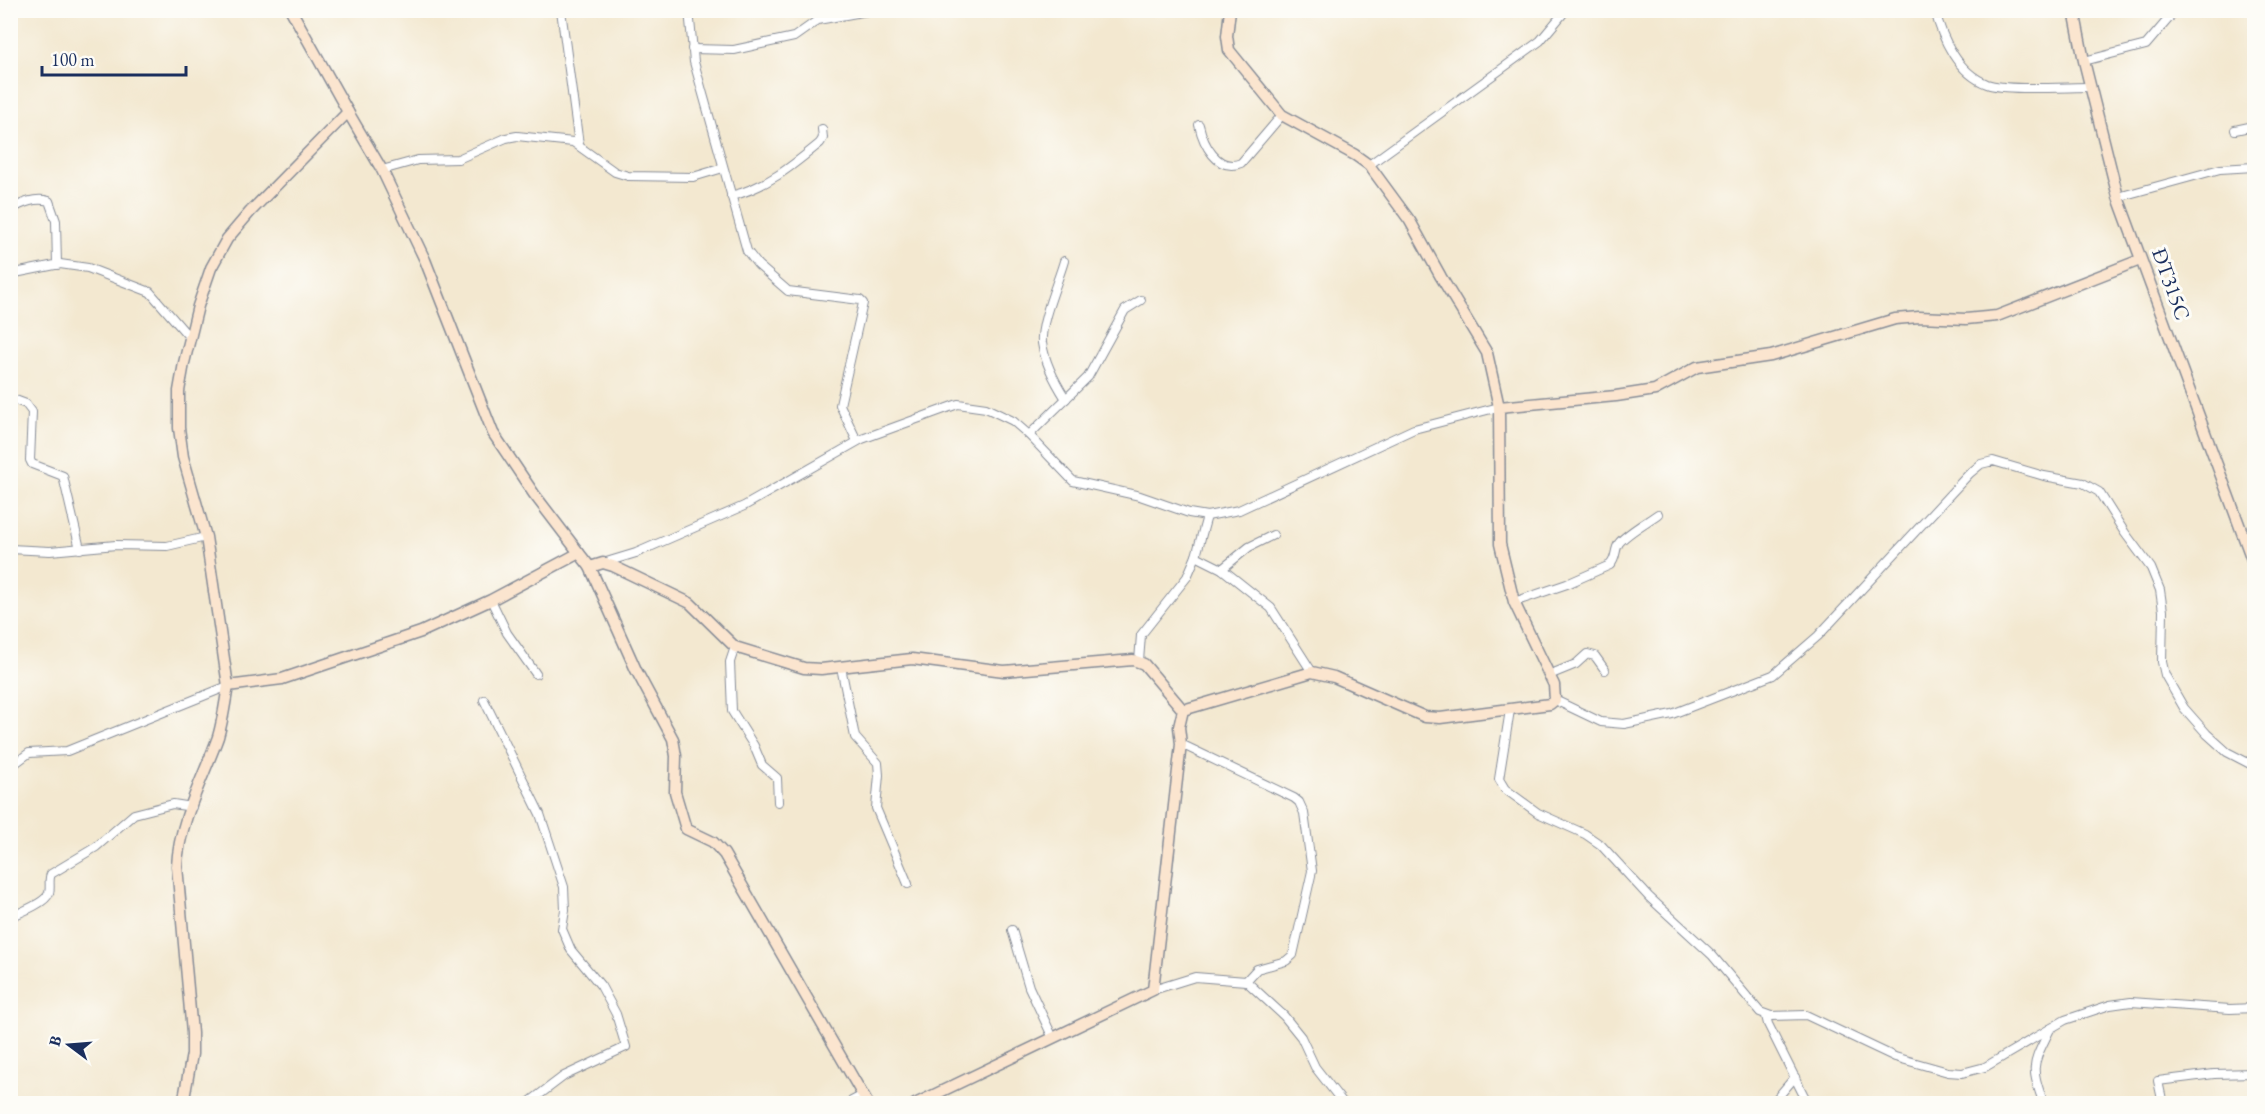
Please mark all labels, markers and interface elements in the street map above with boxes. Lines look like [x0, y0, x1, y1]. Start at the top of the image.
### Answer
scale bar [42, 39, 186, 77]
text: 100 m [51, 48, 95, 71]
street label: ĐT315C [2146, 244, 2197, 324]
north arrow [39, 1015, 99, 1075]
text: B [44, 1033, 67, 1049]

